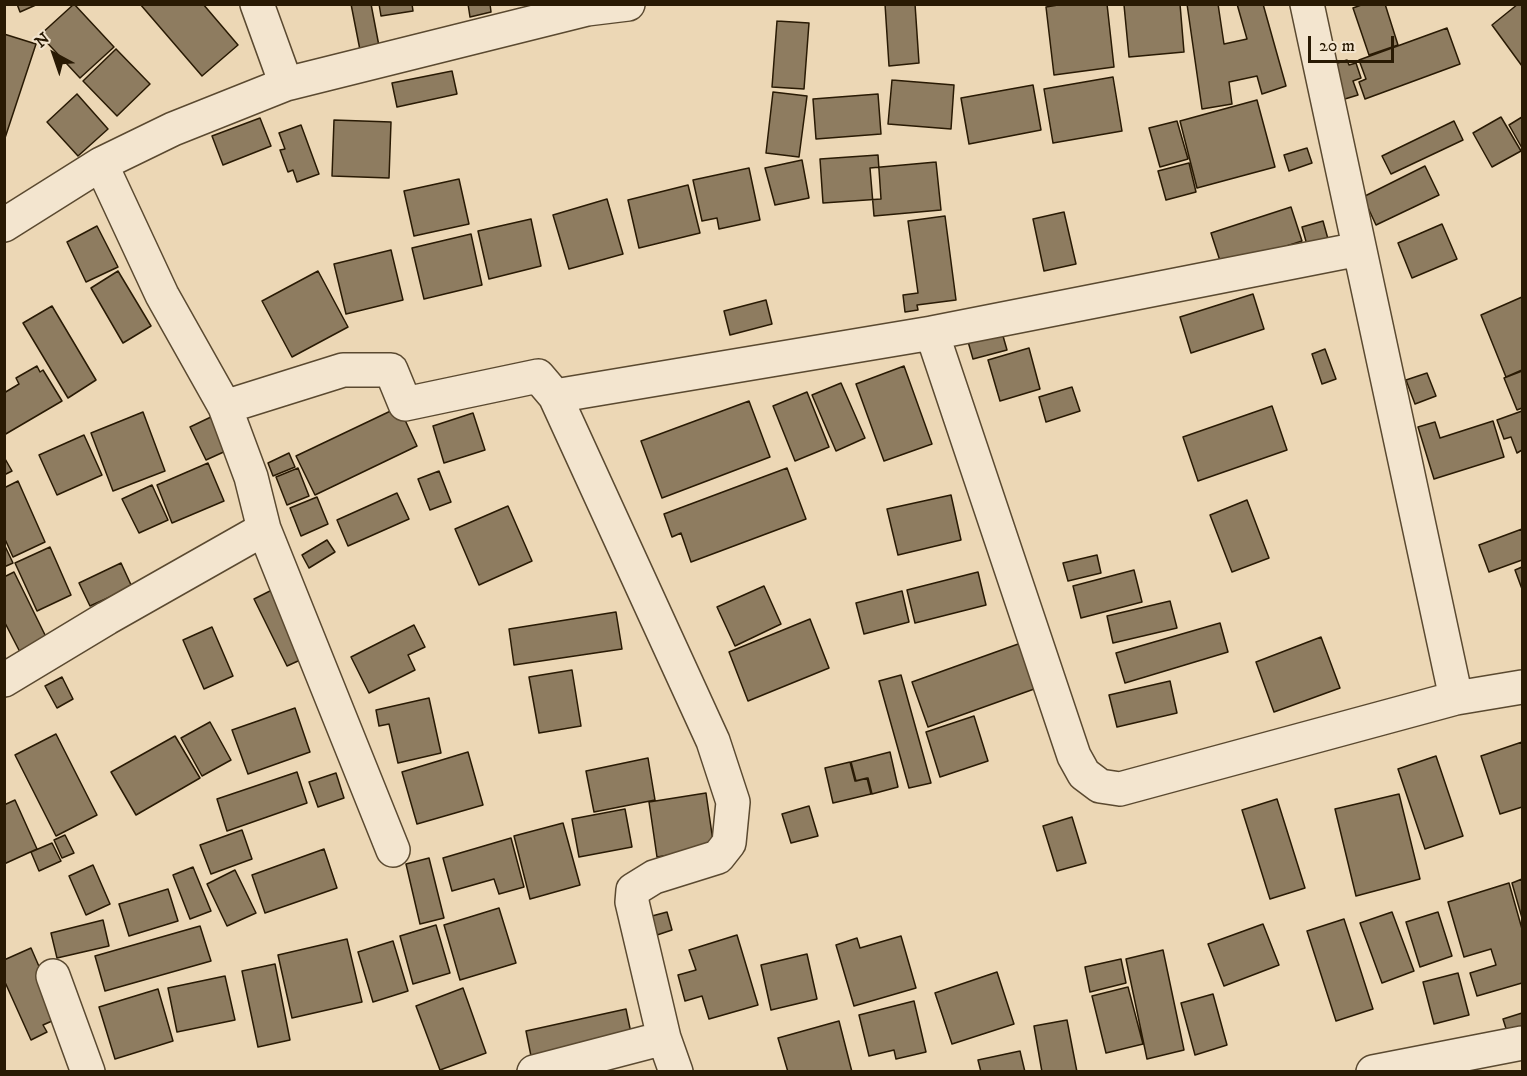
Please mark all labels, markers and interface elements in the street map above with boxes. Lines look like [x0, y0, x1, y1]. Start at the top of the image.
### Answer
north arrow [24, 24, 84, 84]
scale bar [1311, 24, 1396, 62]
text: N [31, 28, 54, 52]
text: 20 m [1319, 35, 1355, 57]

